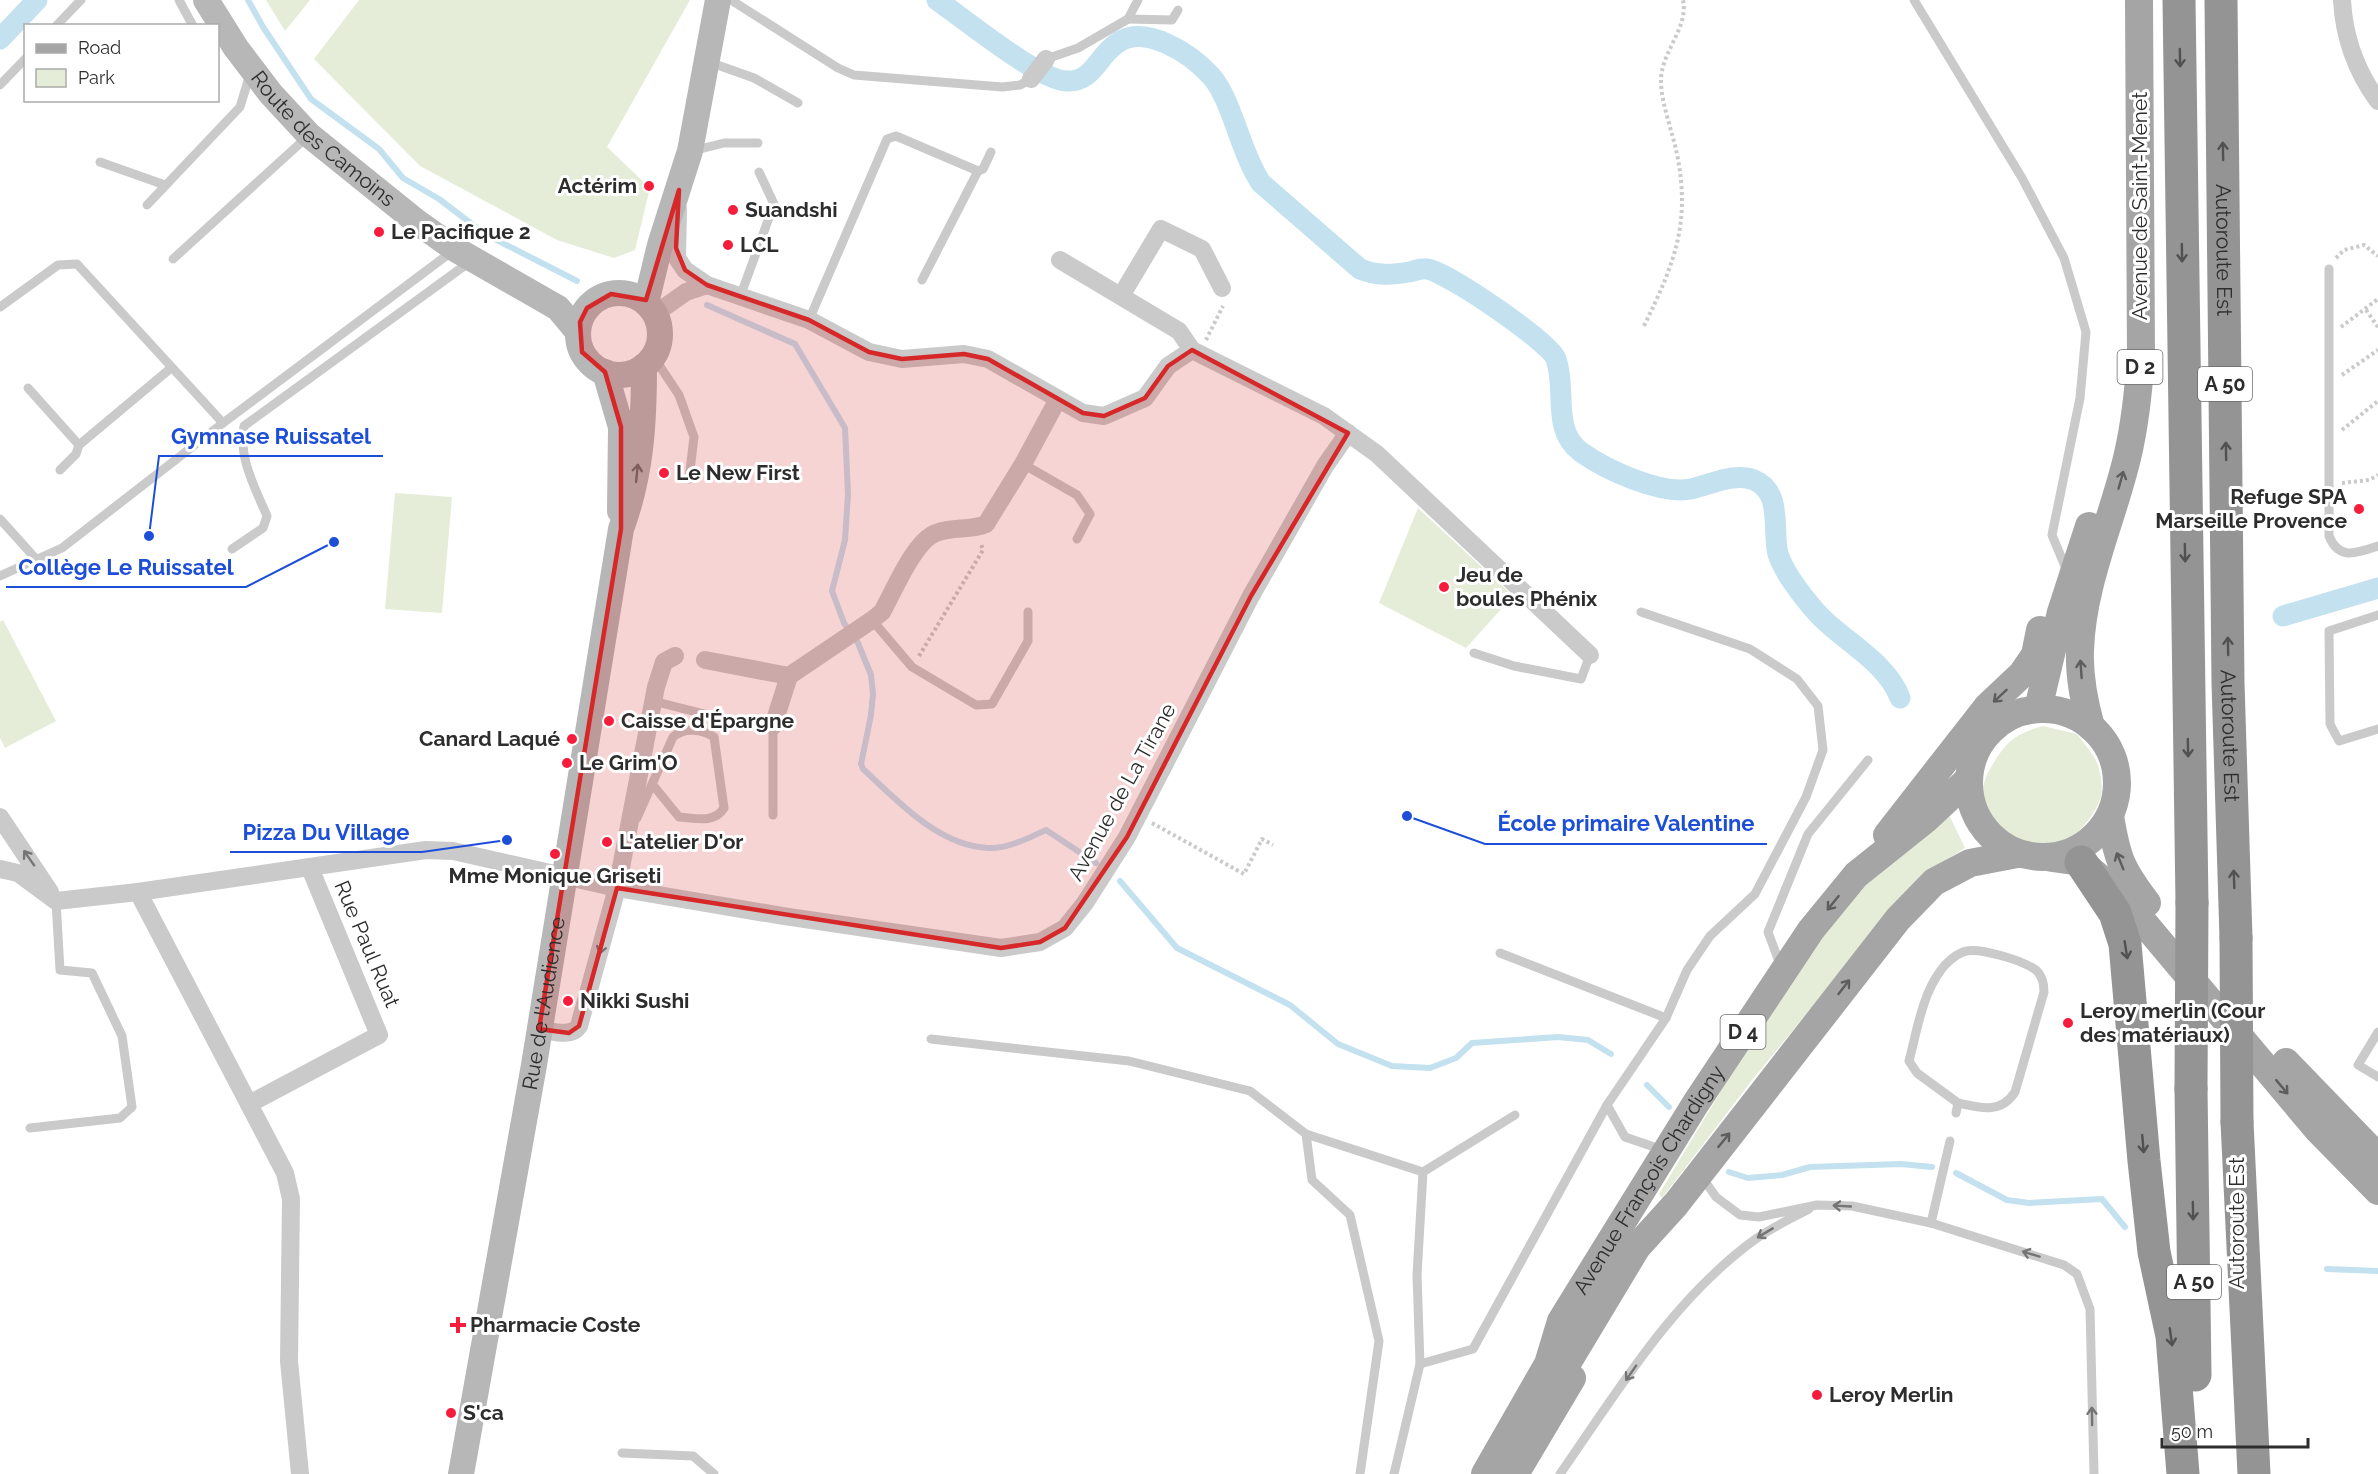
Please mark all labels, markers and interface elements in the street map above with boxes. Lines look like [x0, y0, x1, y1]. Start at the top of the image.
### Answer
legend [24, 24, 219, 102]
text: Road [78, 37, 121, 58]
one-way arrow [2174, 48, 2186, 68]
street label: Route des Camoins [246, 66, 400, 211]
text: Park [78, 67, 115, 88]
street label: Avenue de Saint-Menet [2127, 92, 2152, 320]
one-way arrow [2217, 141, 2229, 161]
place label: Actérim [558, 173, 637, 198]
marker: Actérim [642, 179, 656, 193]
street label: Autoroute Est [2211, 184, 2237, 316]
place label: Suandshi [745, 197, 838, 222]
marker: Suandshi [726, 203, 740, 217]
place label: Le Pacifique 2 [391, 219, 531, 244]
marker: Le Pacifique 2 [372, 225, 386, 239]
place label: LCL [740, 232, 779, 257]
marker: LCL [721, 238, 735, 252]
one-way arrow [2176, 243, 2188, 263]
road number: D 2 [2118, 350, 2162, 384]
road number: A 50 [2198, 367, 2252, 401]
callout: Gymnase Ruissatel [159, 416, 383, 456]
text: Gymnase Ruissatel [171, 423, 372, 449]
one-way arrow [2220, 441, 2232, 461]
place label: Le New First [676, 460, 800, 485]
one-way arrow [632, 464, 643, 484]
marker: Le New First [657, 466, 671, 480]
one-way arrow [2116, 470, 2127, 489]
place label: Refuge SPA Marseille Provence [2155, 484, 2348, 533]
marker: Refuge SPA Marseille Provence [2352, 502, 2366, 516]
one-way arrow [2180, 542, 2191, 562]
callout: Collège Le Ruissatel [6, 547, 246, 587]
text: Collège Le Ruissatel [18, 554, 235, 580]
place label: Jeu de boules Phénix [1456, 562, 1598, 611]
marker: Jeu de boules Phénix [1437, 580, 1451, 594]
one-way arrow [2222, 636, 2234, 656]
one-way arrow [2075, 660, 2086, 680]
street label: Autoroute Est [2216, 670, 2245, 802]
one-way arrow [1992, 689, 2007, 703]
street label: Avenue de La Tirane [1062, 699, 1181, 885]
place label: Caisse d'Épargne [621, 708, 795, 733]
marker: Caisse d'Épargne [602, 714, 616, 728]
place label: Canard Laqué [419, 726, 560, 751]
marker: Canard Laqué [565, 732, 579, 746]
one-way arrow [2183, 737, 2194, 757]
place label: Le Grim'O [579, 750, 678, 775]
marker: Le Grim'O [560, 756, 574, 770]
callout: École primaire Valentine [1485, 804, 1767, 844]
text: École primaire Valentine [1497, 810, 1755, 836]
callout: Pizza Du Village [230, 812, 422, 852]
text: Pizza Du Village [243, 819, 409, 845]
place label: L'atelier D'or [619, 829, 743, 854]
marker: L'atelier D'or [600, 835, 614, 849]
marker: Mme Monique Griseti [548, 847, 562, 861]
one-way arrow [23, 851, 35, 867]
one-way arrow [2113, 852, 2124, 871]
place label: Mme Monique Griseti [449, 863, 661, 888]
one-way arrow [2228, 870, 2240, 890]
street label: Rue Paul Ruat [329, 877, 405, 1011]
one-way arrow [1826, 895, 1840, 910]
street label: Rue de l'Audience [517, 915, 570, 1092]
one-way arrow [596, 935, 607, 954]
one-way arrow [2120, 940, 2131, 959]
one-way arrow [1838, 979, 1851, 995]
place label: Nikki Sushi [580, 988, 689, 1013]
marker: Nikki Sushi [561, 994, 575, 1008]
place label: Leroy merlin (Cour des matériaux) [2080, 998, 2265, 1047]
road number: D 4 [1720, 1015, 1766, 1049]
marker: Leroy merlin (Cour des matériaux) [2061, 1016, 2075, 1030]
street label: Avenue François Chardigny [1568, 1061, 1729, 1299]
one-way arrow [2275, 1079, 2289, 1094]
one-way arrow [1717, 1132, 1730, 1148]
one-way arrow [2138, 1134, 2149, 1154]
street label: Autoroute Est [2224, 1157, 2249, 1289]
one-way arrow [1833, 1200, 1853, 1211]
one-way arrow [2187, 1200, 2199, 1220]
one-way arrow [1757, 1228, 1774, 1240]
one-way arrow [2022, 1248, 2041, 1259]
road number: A 50 [2167, 1265, 2221, 1299]
place label: Pharmacie Coste [470, 1312, 641, 1337]
marker: Pharmacie Coste [451, 1318, 465, 1332]
one-way arrow [2166, 1326, 2177, 1346]
one-way arrow [1625, 1364, 1637, 1380]
place label: Leroy Merlin [1829, 1382, 1954, 1407]
marker: Leroy Merlin [1810, 1388, 1824, 1402]
place label: S'ca [463, 1400, 504, 1425]
marker: S'ca [444, 1406, 458, 1420]
one-way arrow [2087, 1406, 2098, 1426]
scale bar [2162, 1411, 2308, 1449]
text: 50 m [2171, 1421, 2213, 1442]

